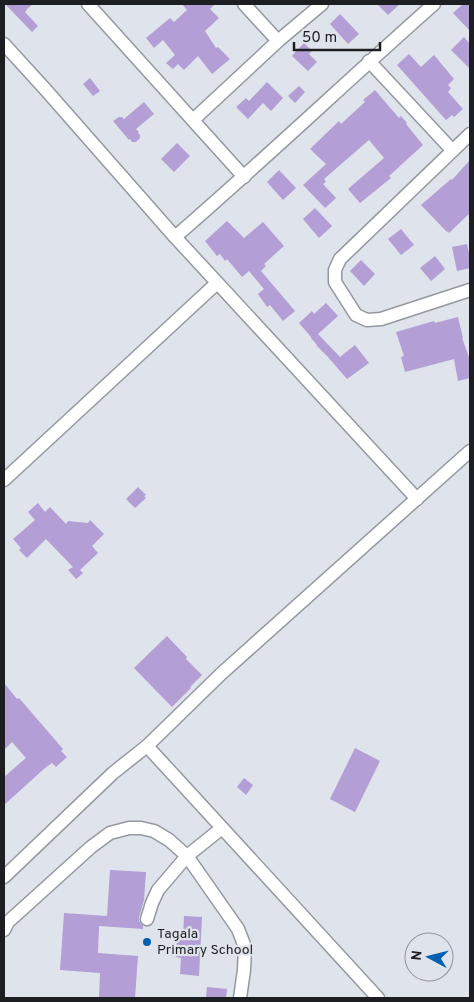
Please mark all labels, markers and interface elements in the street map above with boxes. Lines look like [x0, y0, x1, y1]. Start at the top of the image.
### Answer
scale bar [294, 20, 380, 52]
text: 50 m [302, 29, 337, 48]
place label: Tagala Primary School [157, 926, 253, 959]
north arrow [404, 932, 454, 982]
marker: Tagala Primary School [141, 936, 153, 948]
text: N [409, 950, 427, 962]

